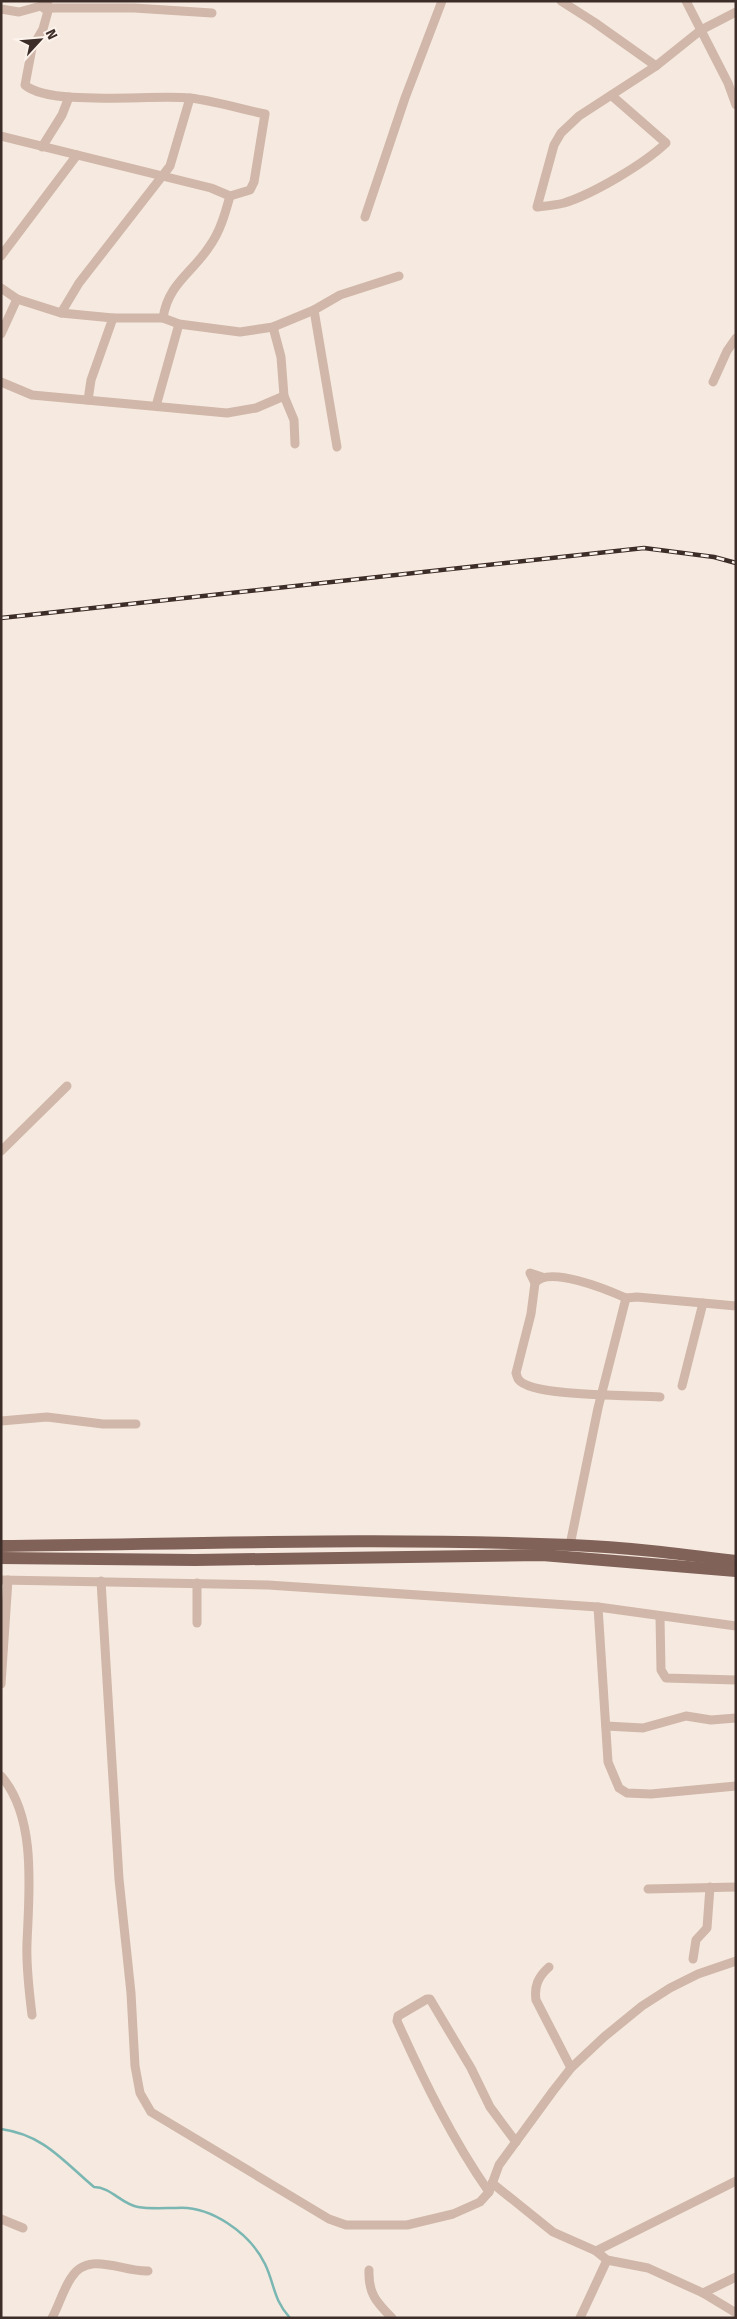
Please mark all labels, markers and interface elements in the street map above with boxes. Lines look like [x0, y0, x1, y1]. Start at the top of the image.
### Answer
north arrow [15, 15, 65, 65]
text: N [42, 27, 61, 42]

